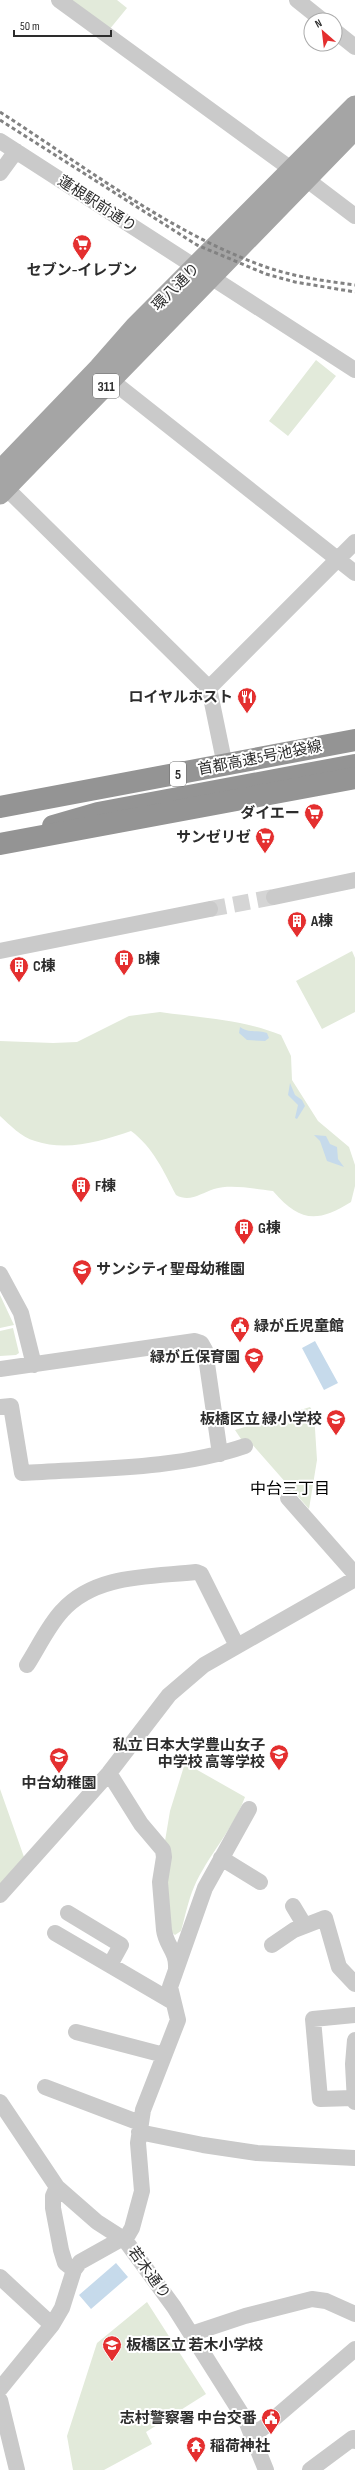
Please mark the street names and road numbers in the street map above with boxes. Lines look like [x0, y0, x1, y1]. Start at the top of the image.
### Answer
street label: 蓮根駅前通り [54, 172, 140, 236]
street label: 環八通り [148, 259, 204, 315]
road number: 311 [93, 374, 119, 398]
street label: 首都高速5号池袋線 [196, 737, 324, 779]
road number: 5 [170, 762, 186, 786]
street label: 若木通り [124, 2243, 174, 2303]

